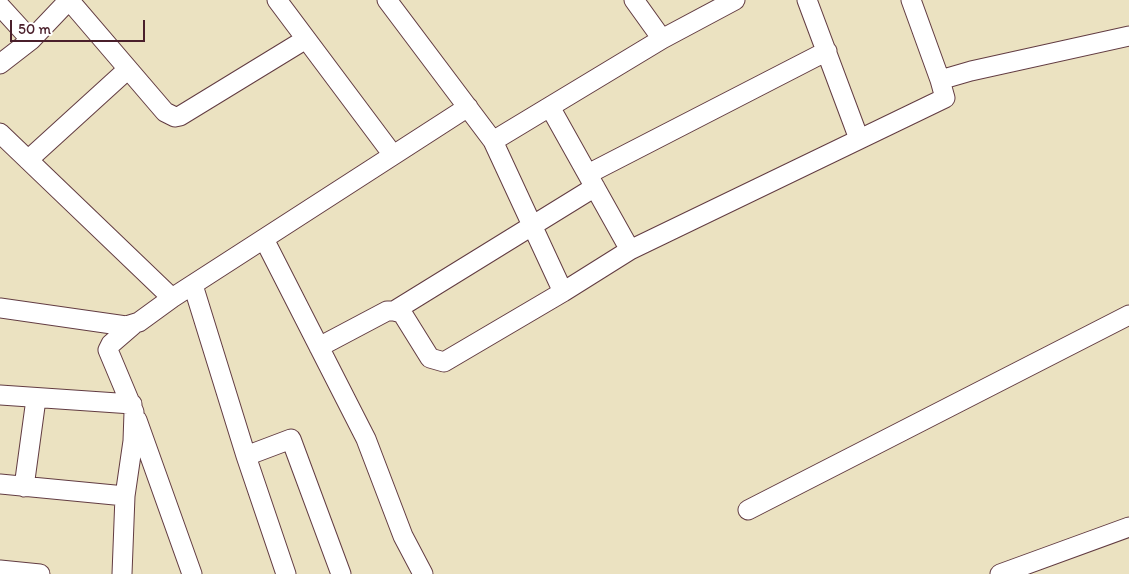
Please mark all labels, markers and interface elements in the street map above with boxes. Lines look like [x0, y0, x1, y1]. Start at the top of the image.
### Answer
scale bar [12, 10, 148, 42]
text: 50 m [18, 20, 51, 38]

